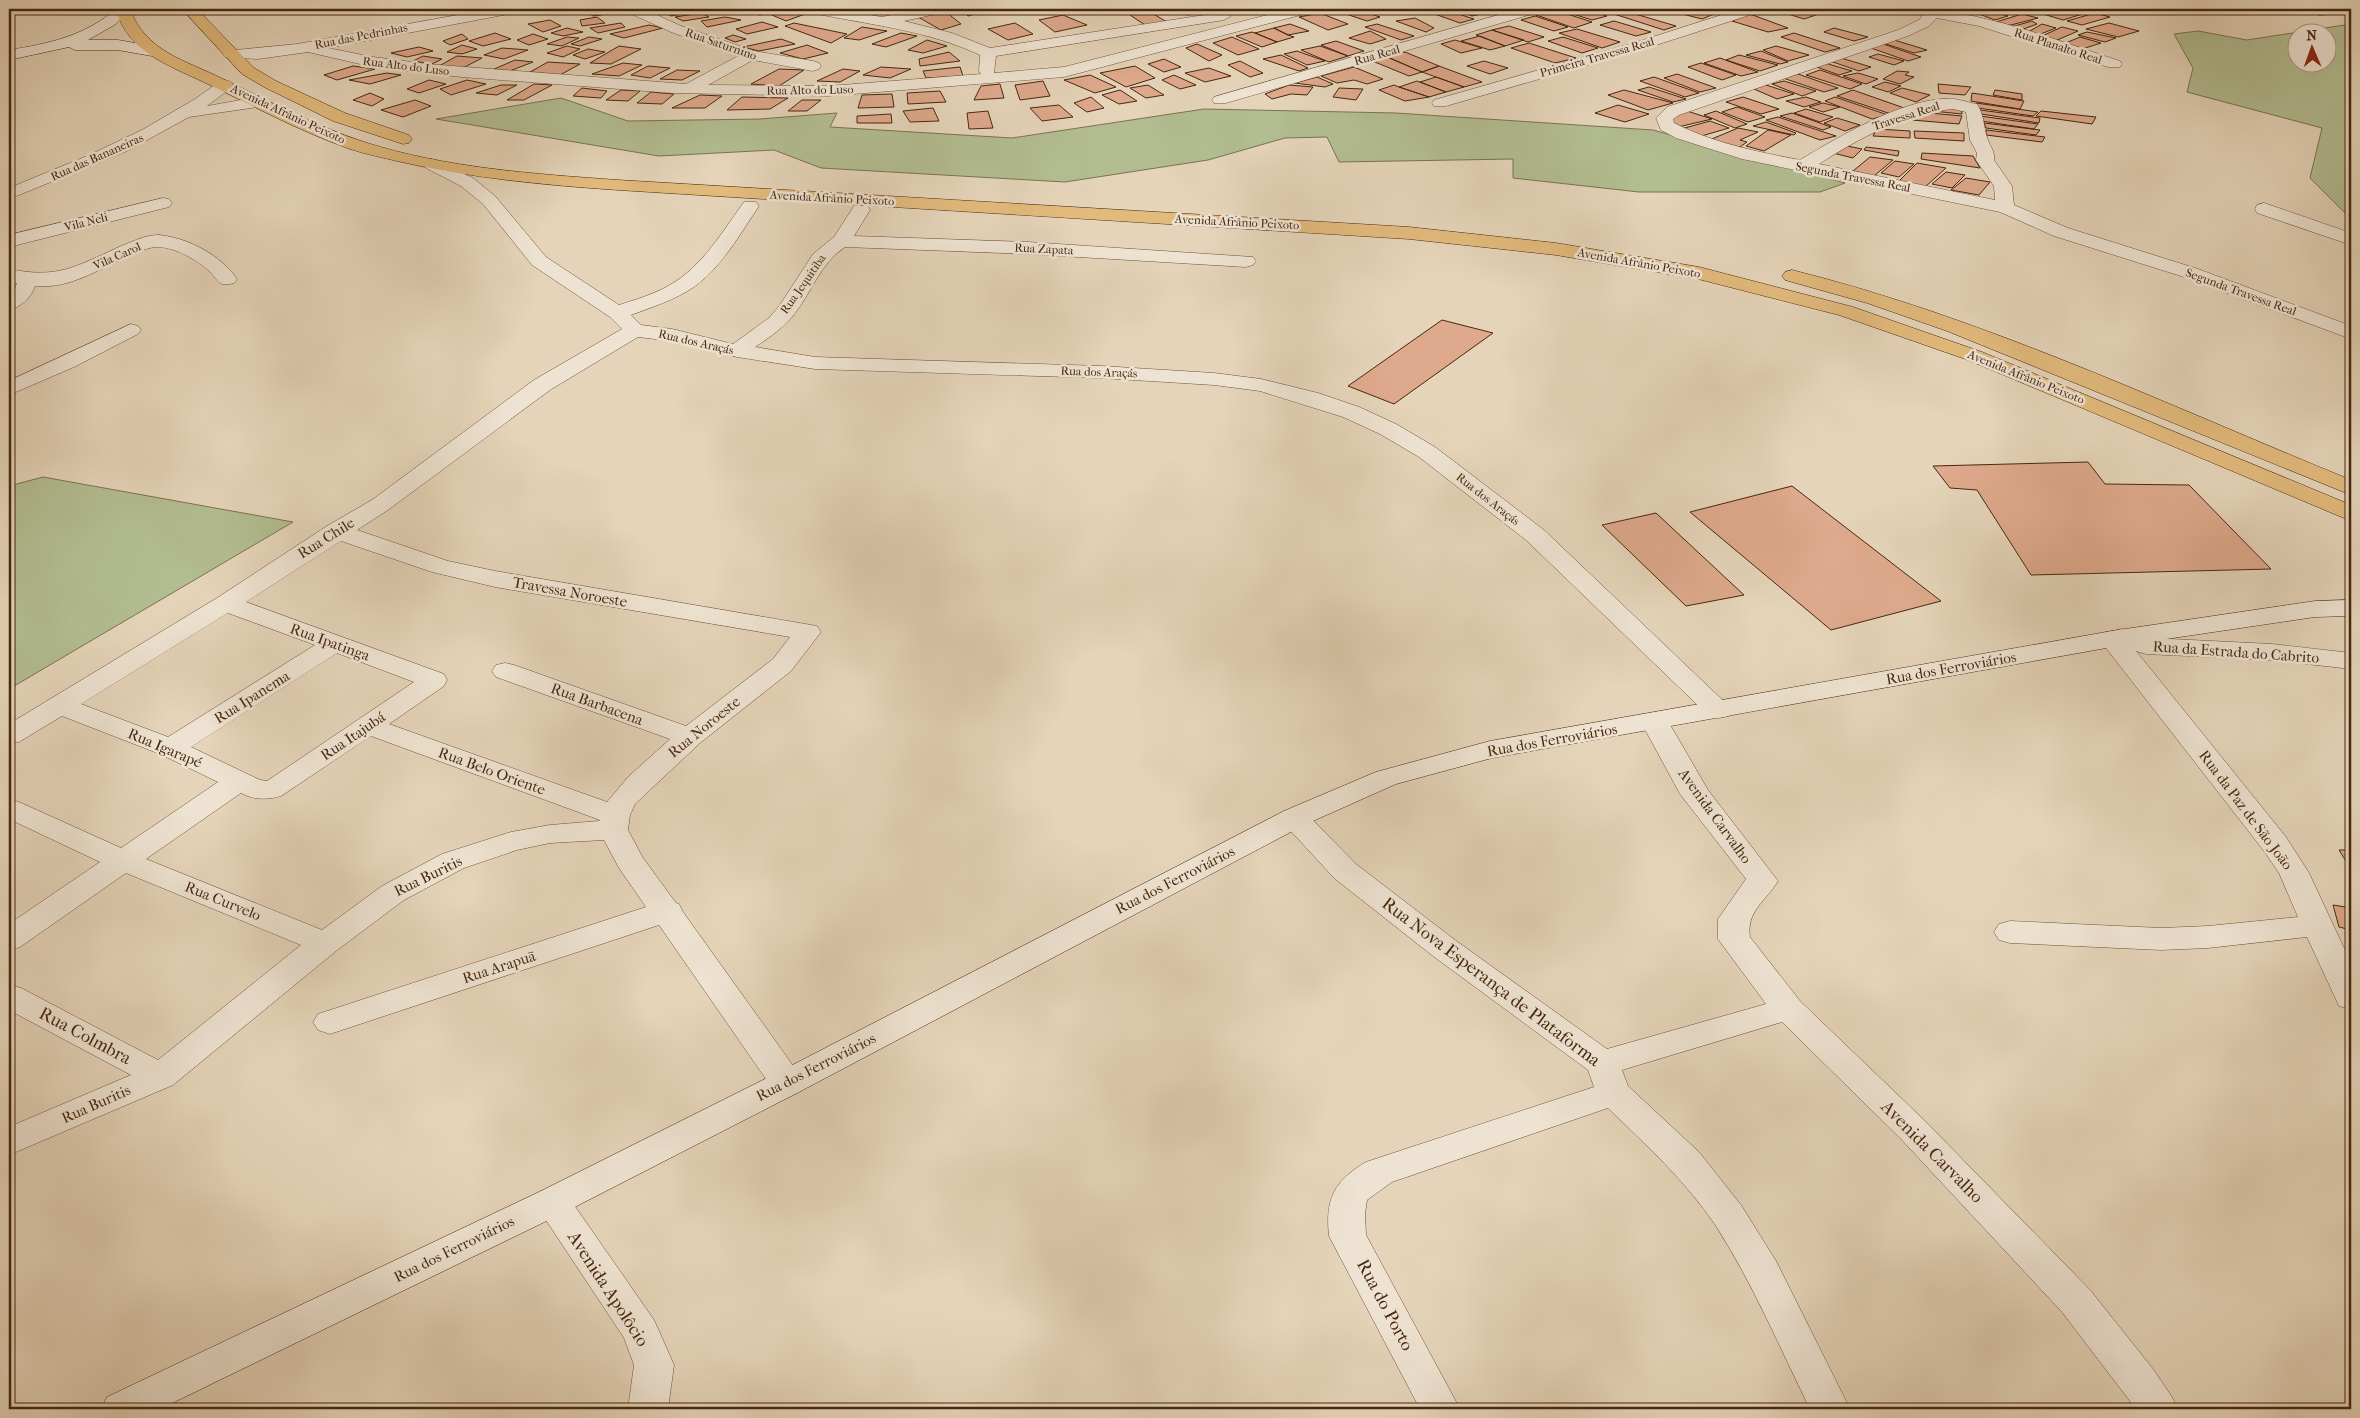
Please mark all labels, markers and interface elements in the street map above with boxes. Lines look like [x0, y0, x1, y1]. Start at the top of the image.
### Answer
street label: Rua das Pedrinhas [313, 20, 409, 52]
north arrow [2288, 22, 2338, 72]
street label: Rua Saturnino [683, 25, 759, 63]
street label: Rua Planalto Real [2012, 25, 2104, 67]
text: N [2306, 27, 2318, 44]
street label: Primeira Travessa Real [1538, 34, 1656, 80]
street label: Rua Real [1353, 42, 1402, 68]
street label: Rua Alto do Luso [362, 54, 450, 78]
street label: Avenida Afrânio Peixoto [228, 81, 347, 147]
street label: Rua Alto do Luso [766, 82, 854, 98]
street label: Travessa Real [1871, 98, 1942, 133]
street label: Rua das Bananeiras [49, 130, 146, 184]
street label: Segunda Travessa Real [1794, 159, 1912, 195]
street label: Avenida Afrânio Peixoto [768, 188, 895, 208]
street label: Vila Neli [62, 210, 110, 234]
street label: Avenida Afrânio Peixoto [1173, 212, 1300, 232]
street label: Vila Carol [90, 239, 144, 273]
street label: Rua Zapata [1014, 240, 1074, 258]
street label: Avenida Afrânio Peixoto [1575, 245, 1702, 281]
street label: Rua Jequitiba [777, 251, 829, 317]
street label: Segunda Travessa Real [2184, 265, 2299, 319]
street label: Rua dos Araçás [657, 327, 736, 359]
street label: Avenida Afrânio Peixoto [1965, 347, 2086, 407]
street label: Rua dos Araçás [1060, 364, 1138, 381]
street label: Rua dos Araçás [1453, 470, 1523, 529]
street label: Rua Chile [294, 513, 358, 563]
street label: Travessa Noroeste [511, 573, 629, 611]
street label: Rua Ipatinga [288, 619, 373, 665]
street label: Rua da Estrada do Cabrito [2152, 637, 2320, 667]
street label: Rua dos Ferroviários [1884, 648, 2018, 688]
street label: Rua Ipanema [211, 666, 294, 727]
street label: Rua Barbacena [548, 679, 647, 729]
street label: Rua Noroeste [664, 692, 744, 762]
street label: Rua Itajubá [317, 707, 390, 764]
street label: Rua dos Ferroviários [1485, 720, 1619, 760]
street label: Rua Igarapé [125, 724, 205, 772]
street label: Rua Belo Oriente [436, 743, 549, 799]
street label: Rua da Paz de São João [2195, 747, 2297, 874]
street label: Avenida Carvalho [1674, 764, 1756, 867]
street label: Rua dos Ferroviários [1112, 842, 1238, 918]
street label: Rua Buritis [391, 852, 465, 900]
street label: Rua Curvelo [182, 878, 264, 925]
street label: Rua Nova Esperança de Plataforma [1378, 893, 1605, 1071]
street label: Rua Arapuã [460, 946, 539, 987]
street label: Rua Colmbra [35, 1003, 135, 1069]
street label: Rua dos Ferroviários [753, 1029, 879, 1105]
street label: Rua Buritis [59, 1081, 134, 1127]
street label: Avenida Carvalho [1876, 1096, 1987, 1207]
street label: Rua dos Ferroviários [391, 1212, 518, 1286]
street label: Avenida Apolôcio [562, 1227, 653, 1351]
street label: Rua do Porto [1352, 1256, 1418, 1354]

